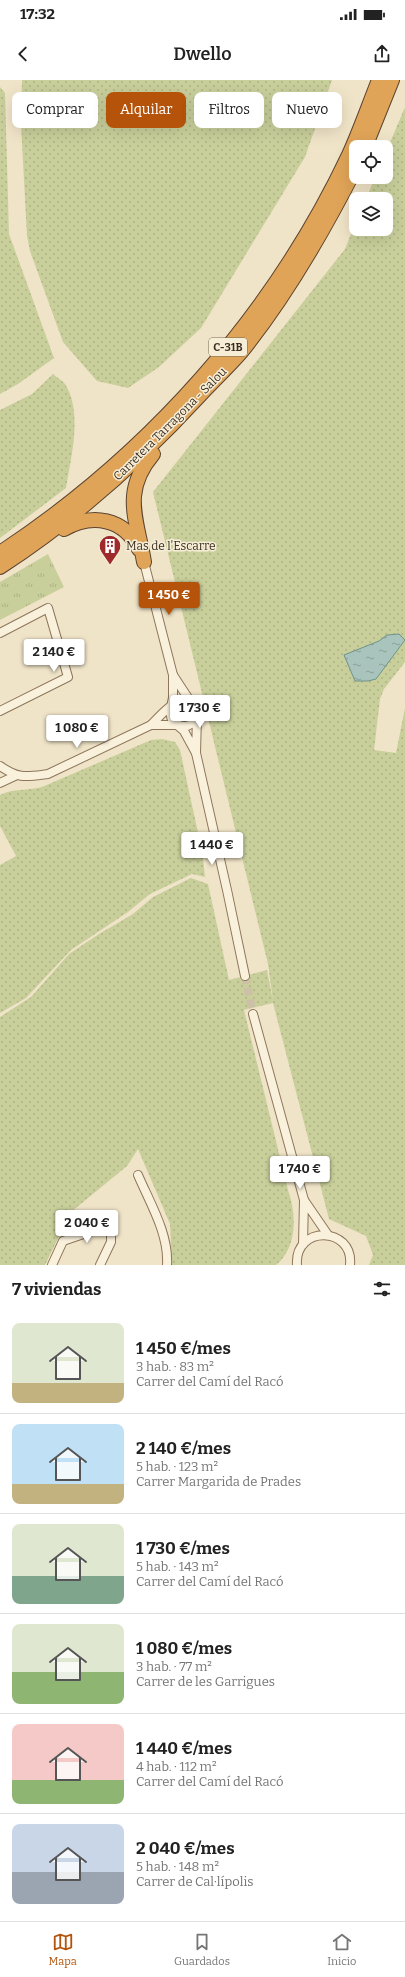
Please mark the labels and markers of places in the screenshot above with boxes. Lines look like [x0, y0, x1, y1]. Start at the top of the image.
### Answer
building icon: Mas de l'Escarre [97, 533, 123, 566]
place label: Mas de l'Escarre [126, 539, 215, 553]
pin: 1 450 € [132, 582, 206, 616]
pin: 2 140 € [17, 639, 91, 673]
pin: 1 730 € [163, 695, 237, 729]
pin: 1 080 € [40, 715, 114, 749]
pin: 1 440 € [175, 832, 249, 866]
pin: 1 740 € [263, 1156, 337, 1190]
pin: 2 040 € [50, 1210, 124, 1244]

